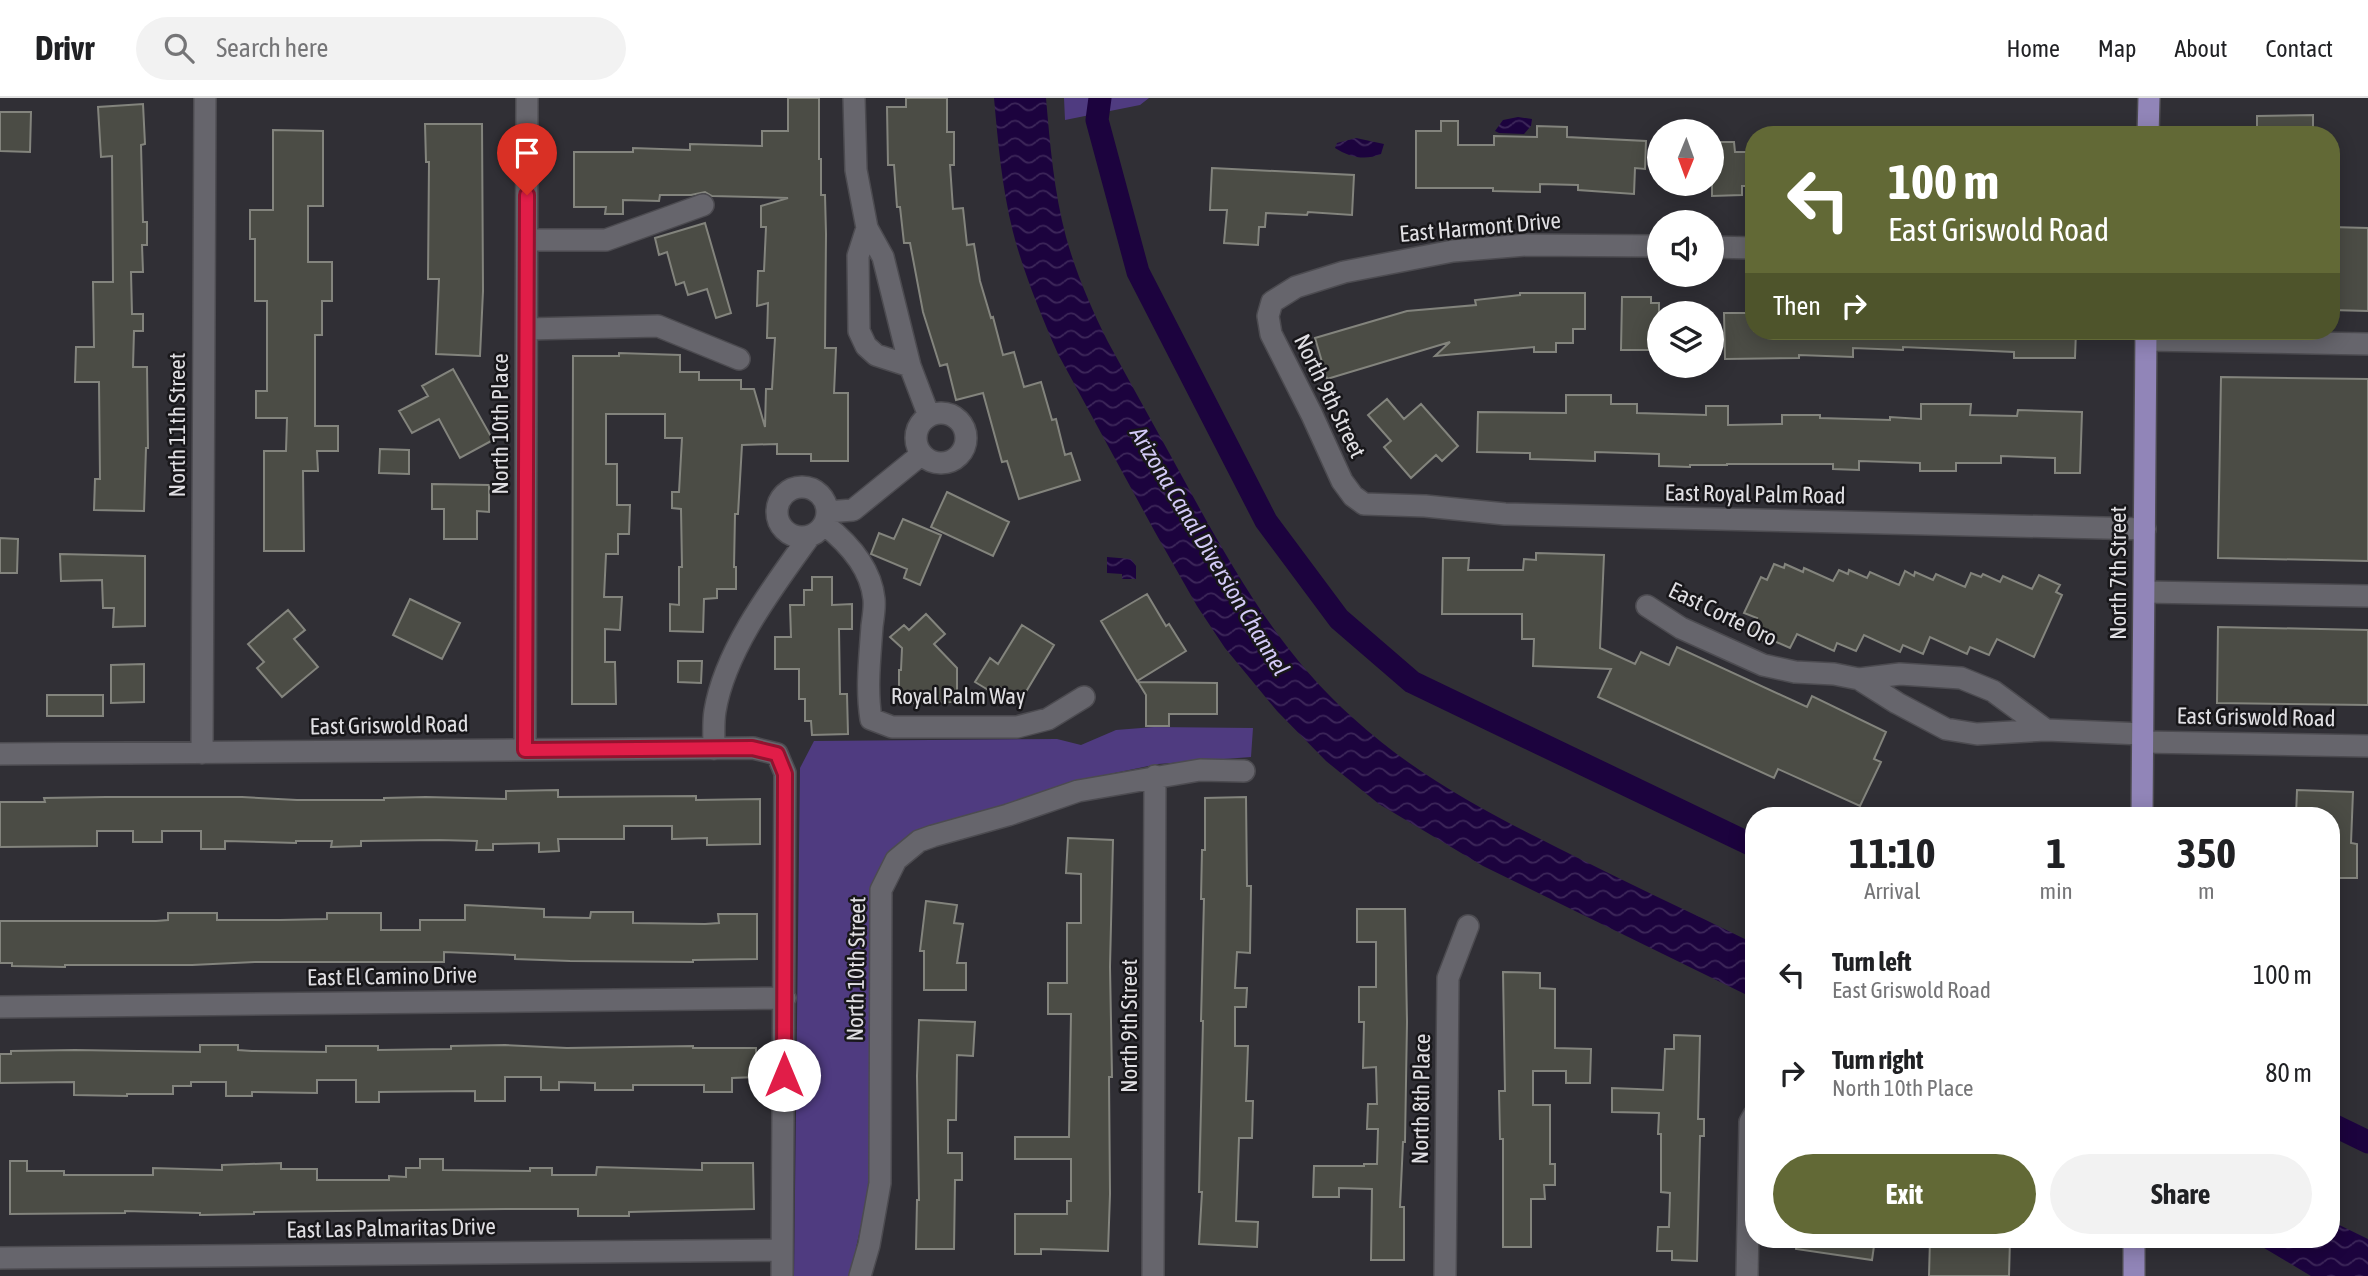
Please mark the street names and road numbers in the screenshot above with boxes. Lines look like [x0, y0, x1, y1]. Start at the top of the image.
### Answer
street label: East Harmont Drive [1398, 207, 1562, 247]
street label: North 9th Street [1289, 330, 1371, 462]
street label: North 11th Street [164, 353, 190, 497]
street label: North 10th Place [487, 353, 513, 495]
street label: East Royal Palm Road [1664, 479, 1846, 509]
street label: North 7th Street [2105, 506, 2131, 640]
street label: East Corte Oro [1665, 577, 1781, 651]
street label: Royal Palm Way [891, 683, 1025, 709]
street label: East Griswold Road [2176, 703, 2336, 731]
street label: East Griswold Road [309, 711, 469, 739]
street label: North 10th Street [842, 896, 870, 1042]
street label: North 9th Street [1116, 959, 1142, 1093]
street label: East El Camino Drive [307, 962, 477, 990]
street label: North 8th Place [1407, 1033, 1435, 1165]
street label: East Las Palmaritas Drive [286, 1213, 496, 1243]

